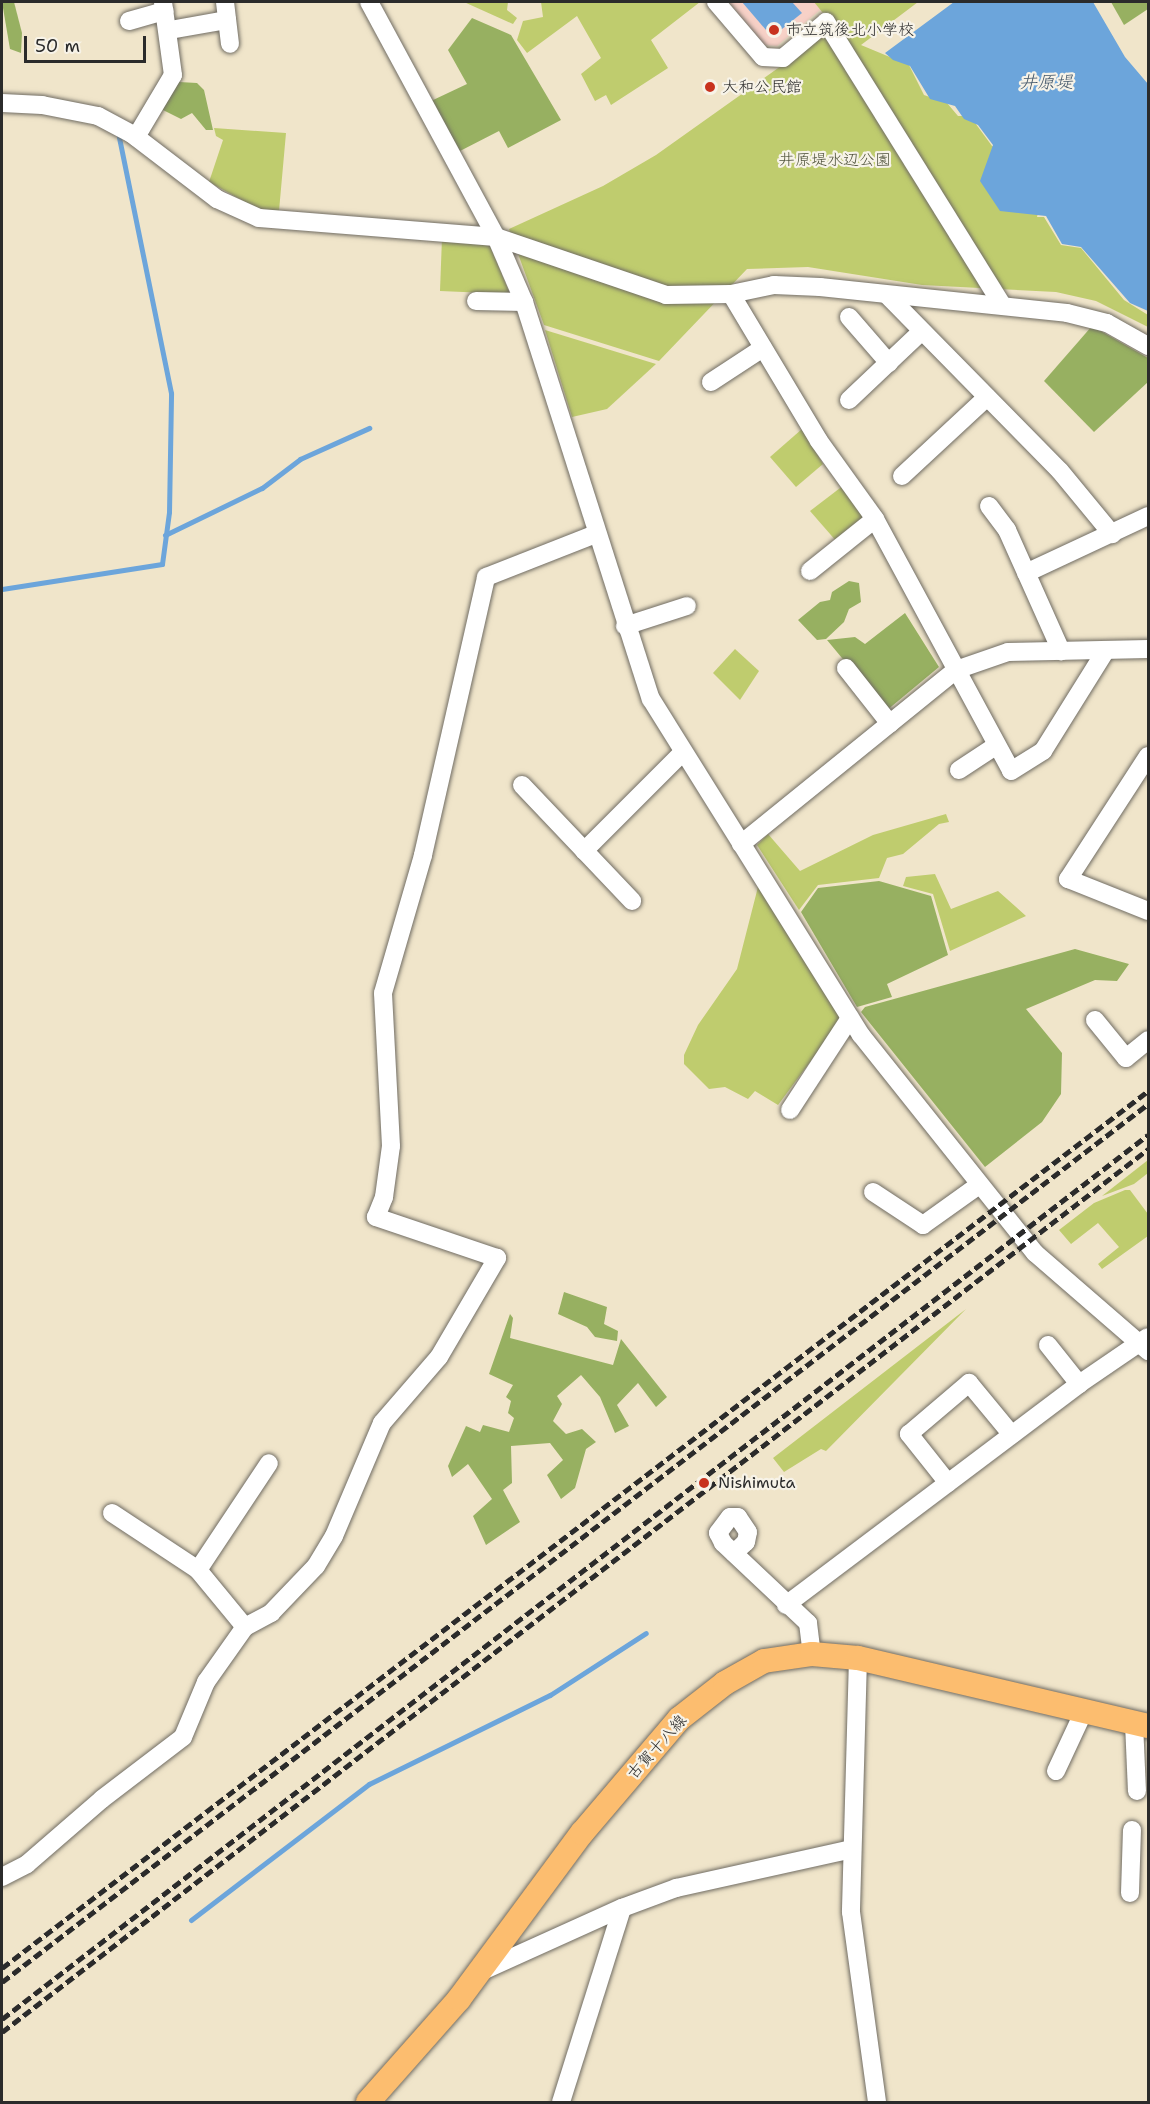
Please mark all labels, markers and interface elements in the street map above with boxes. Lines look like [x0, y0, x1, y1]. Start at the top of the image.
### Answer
place label: 市立筑後北小学校 [786, 20, 914, 40]
marker: 市立筑後北小学校 [767, 23, 781, 37]
scale bar [27, 24, 148, 62]
text: 50 m [35, 34, 80, 58]
water label: 井原堤 [1019, 71, 1073, 93]
place label: 大和公民館 [722, 77, 802, 97]
marker: 大和公民館 [703, 80, 717, 94]
park label: 井原堤水辺公園 [779, 150, 891, 170]
place label: Nishimuta [718, 1473, 795, 1493]
marker: Nishimuta [695, 1474, 713, 1492]
street label: 古賀十八線 [623, 1711, 691, 1783]

